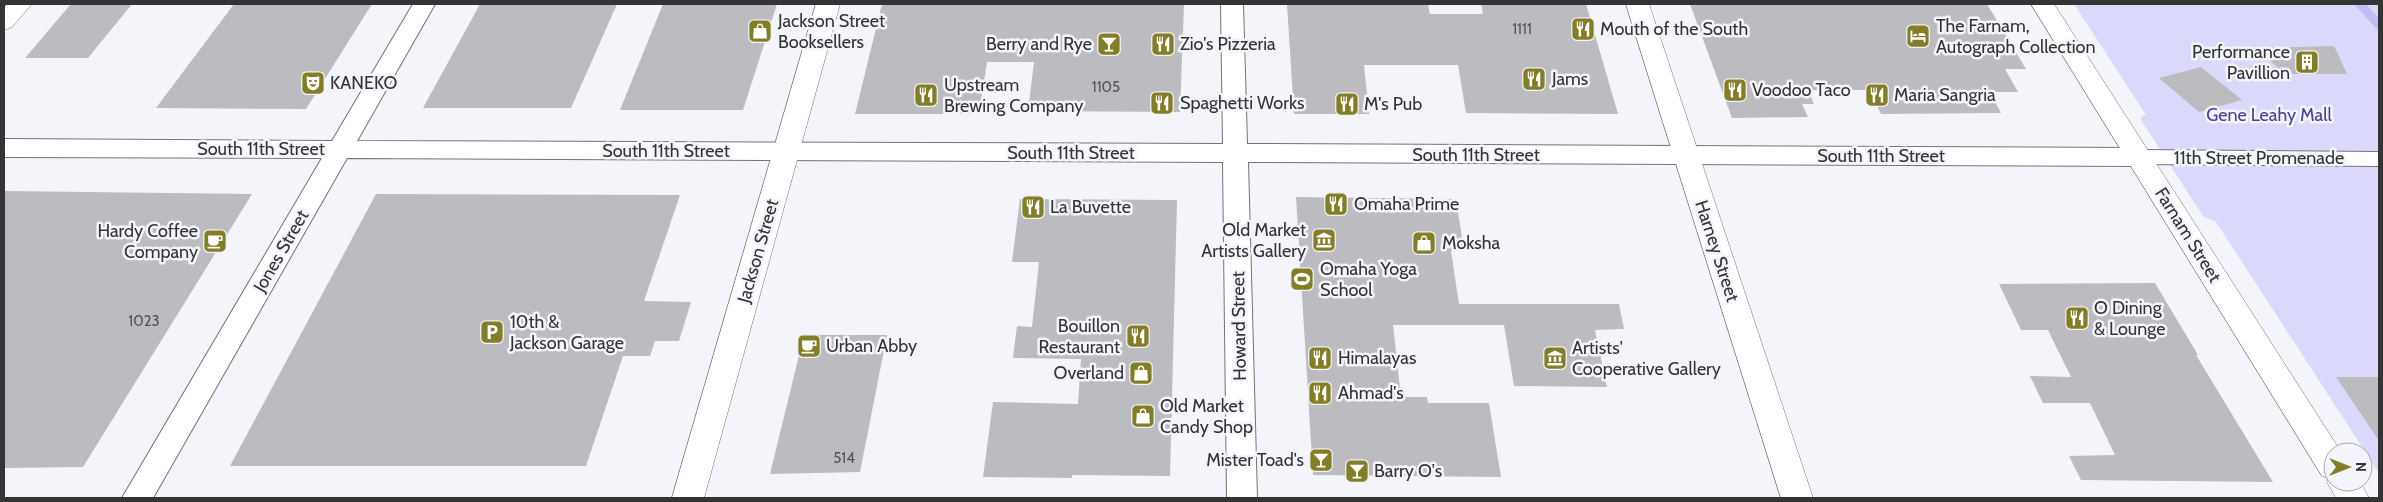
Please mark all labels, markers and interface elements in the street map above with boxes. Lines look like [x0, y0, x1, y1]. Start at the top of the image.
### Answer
place label: Jackson Street Booksellers [777, 10, 885, 53]
place label: The Farnam, Autograph Collection [1936, 15, 2096, 58]
restaurant icon: Mouth of the South [1570, 16, 1596, 42]
shop icon: Jackson Street Booksellers [747, 18, 773, 44]
place label: Mouth of the South [1600, 18, 1748, 40]
house number: 1111 [1512, 20, 1532, 38]
hotel icon: The Farnam, Autograph Collection [1905, 23, 1931, 49]
bar icon: Berry and Rye [1096, 31, 1122, 57]
restaurant icon: Zio's Pizzeria [1150, 31, 1176, 57]
place label: Berry and Rye [986, 33, 1092, 55]
place label: Zio's Pizzeria [1180, 33, 1276, 55]
place label: Performance Pavillion [2192, 41, 2290, 84]
building icon: Performance Pavillion [2294, 49, 2320, 75]
restaurant icon: Jams [1521, 66, 1547, 92]
place label: Jams [1551, 68, 1588, 90]
theatre icon: KANEKO [300, 70, 326, 96]
place label: KANEKO [330, 72, 398, 94]
place label: Upstream Brewing Company [944, 74, 1083, 117]
restaurant icon: Voodoo Taco [1722, 77, 1748, 103]
house number: 1105 [1092, 78, 1120, 96]
place label: Voodoo Taco [1752, 79, 1851, 101]
restaurant icon: Upstream Brewing Company [913, 82, 939, 108]
restaurant icon: Maria Sangria [1864, 82, 1890, 108]
place label: Maria Sangria [1894, 84, 1996, 106]
restaurant icon: Spaghetti Works [1149, 90, 1175, 116]
restaurant icon: M's Pub [1334, 91, 1360, 117]
place label: Spaghetti Works [1180, 92, 1304, 114]
place label: M's Pub [1364, 93, 1422, 115]
park label: Gene Leahy Mall [2206, 104, 2333, 126]
street label: South 11th Street [197, 138, 325, 160]
street label: South 11th Street [602, 140, 730, 162]
street label: South 11th Street [1007, 142, 1135, 164]
street label: South 11th Street [1412, 144, 1540, 166]
street label: South 11th Street [1817, 145, 1945, 167]
street label: 11th Street Promenade [2174, 147, 2344, 169]
street label: Farnam Street [2150, 184, 2226, 286]
restaurant icon: Omaha Prime [1323, 191, 1349, 217]
place label: Omaha Prime [1354, 193, 1459, 215]
restaurant icon: La Buvette [1020, 194, 1046, 220]
place label: La Buvette [1050, 196, 1131, 218]
street label: Jackson Street [732, 197, 783, 306]
street label: Harney Street [1690, 197, 1744, 305]
street label: Jones Street [248, 206, 313, 297]
place label: Old Market Artists Gallery [1201, 219, 1306, 262]
place label: Hardy Coffee Company [97, 220, 198, 263]
museum icon: Old Market Artists Gallery [1311, 227, 1337, 253]
cafe icon: Hardy Coffee Company [202, 228, 228, 254]
shop icon: Moksha [1411, 230, 1437, 256]
place label: Moksha [1442, 232, 1501, 254]
place label: Omaha Yoga School [1320, 258, 1417, 301]
sports icon: Omaha Yoga School [1289, 266, 1315, 292]
street label: Howard Street [1227, 271, 1251, 381]
place label: O Dining & Lounge [2094, 297, 2165, 340]
restaurant icon: O Dining & Lounge [2064, 305, 2090, 331]
place label: 10th & Jackson Garage [509, 311, 624, 354]
house number: 1023 [128, 312, 160, 330]
place label: Bouillon Restaurant [1038, 315, 1120, 358]
parking icon: 10th & Jackson Garage [479, 319, 505, 345]
restaurant icon: Bouillon Restaurant [1125, 323, 1151, 349]
cafe icon: Urban Abby [796, 333, 822, 359]
place label: Urban Abby [826, 335, 917, 357]
place label: Artists' Cooperative Gallery [1572, 337, 1721, 380]
restaurant icon: Himalayas [1307, 345, 1333, 371]
museum icon: Artists' Cooperative Gallery [1542, 345, 1568, 371]
place label: Himalayas [1338, 347, 1416, 369]
shop icon: Overland [1128, 360, 1154, 386]
place label: Overland [1054, 362, 1124, 384]
restaurant icon: Ahmad's [1307, 380, 1333, 406]
place label: Ahmad's [1338, 382, 1404, 404]
place label: Old Market Candy Shop [1160, 395, 1253, 438]
shop icon: Old Market Candy Shop [1130, 403, 1156, 429]
north arrow [2323, 442, 2373, 492]
bar icon: Mister Toad's [1308, 447, 1334, 473]
house number: 514 [833, 449, 855, 467]
place label: Mister Toad's [1206, 449, 1304, 471]
bar icon: Barry O's [1344, 458, 1370, 484]
place label: Barry O's [1374, 460, 1442, 482]
text: N [2352, 462, 2370, 472]

